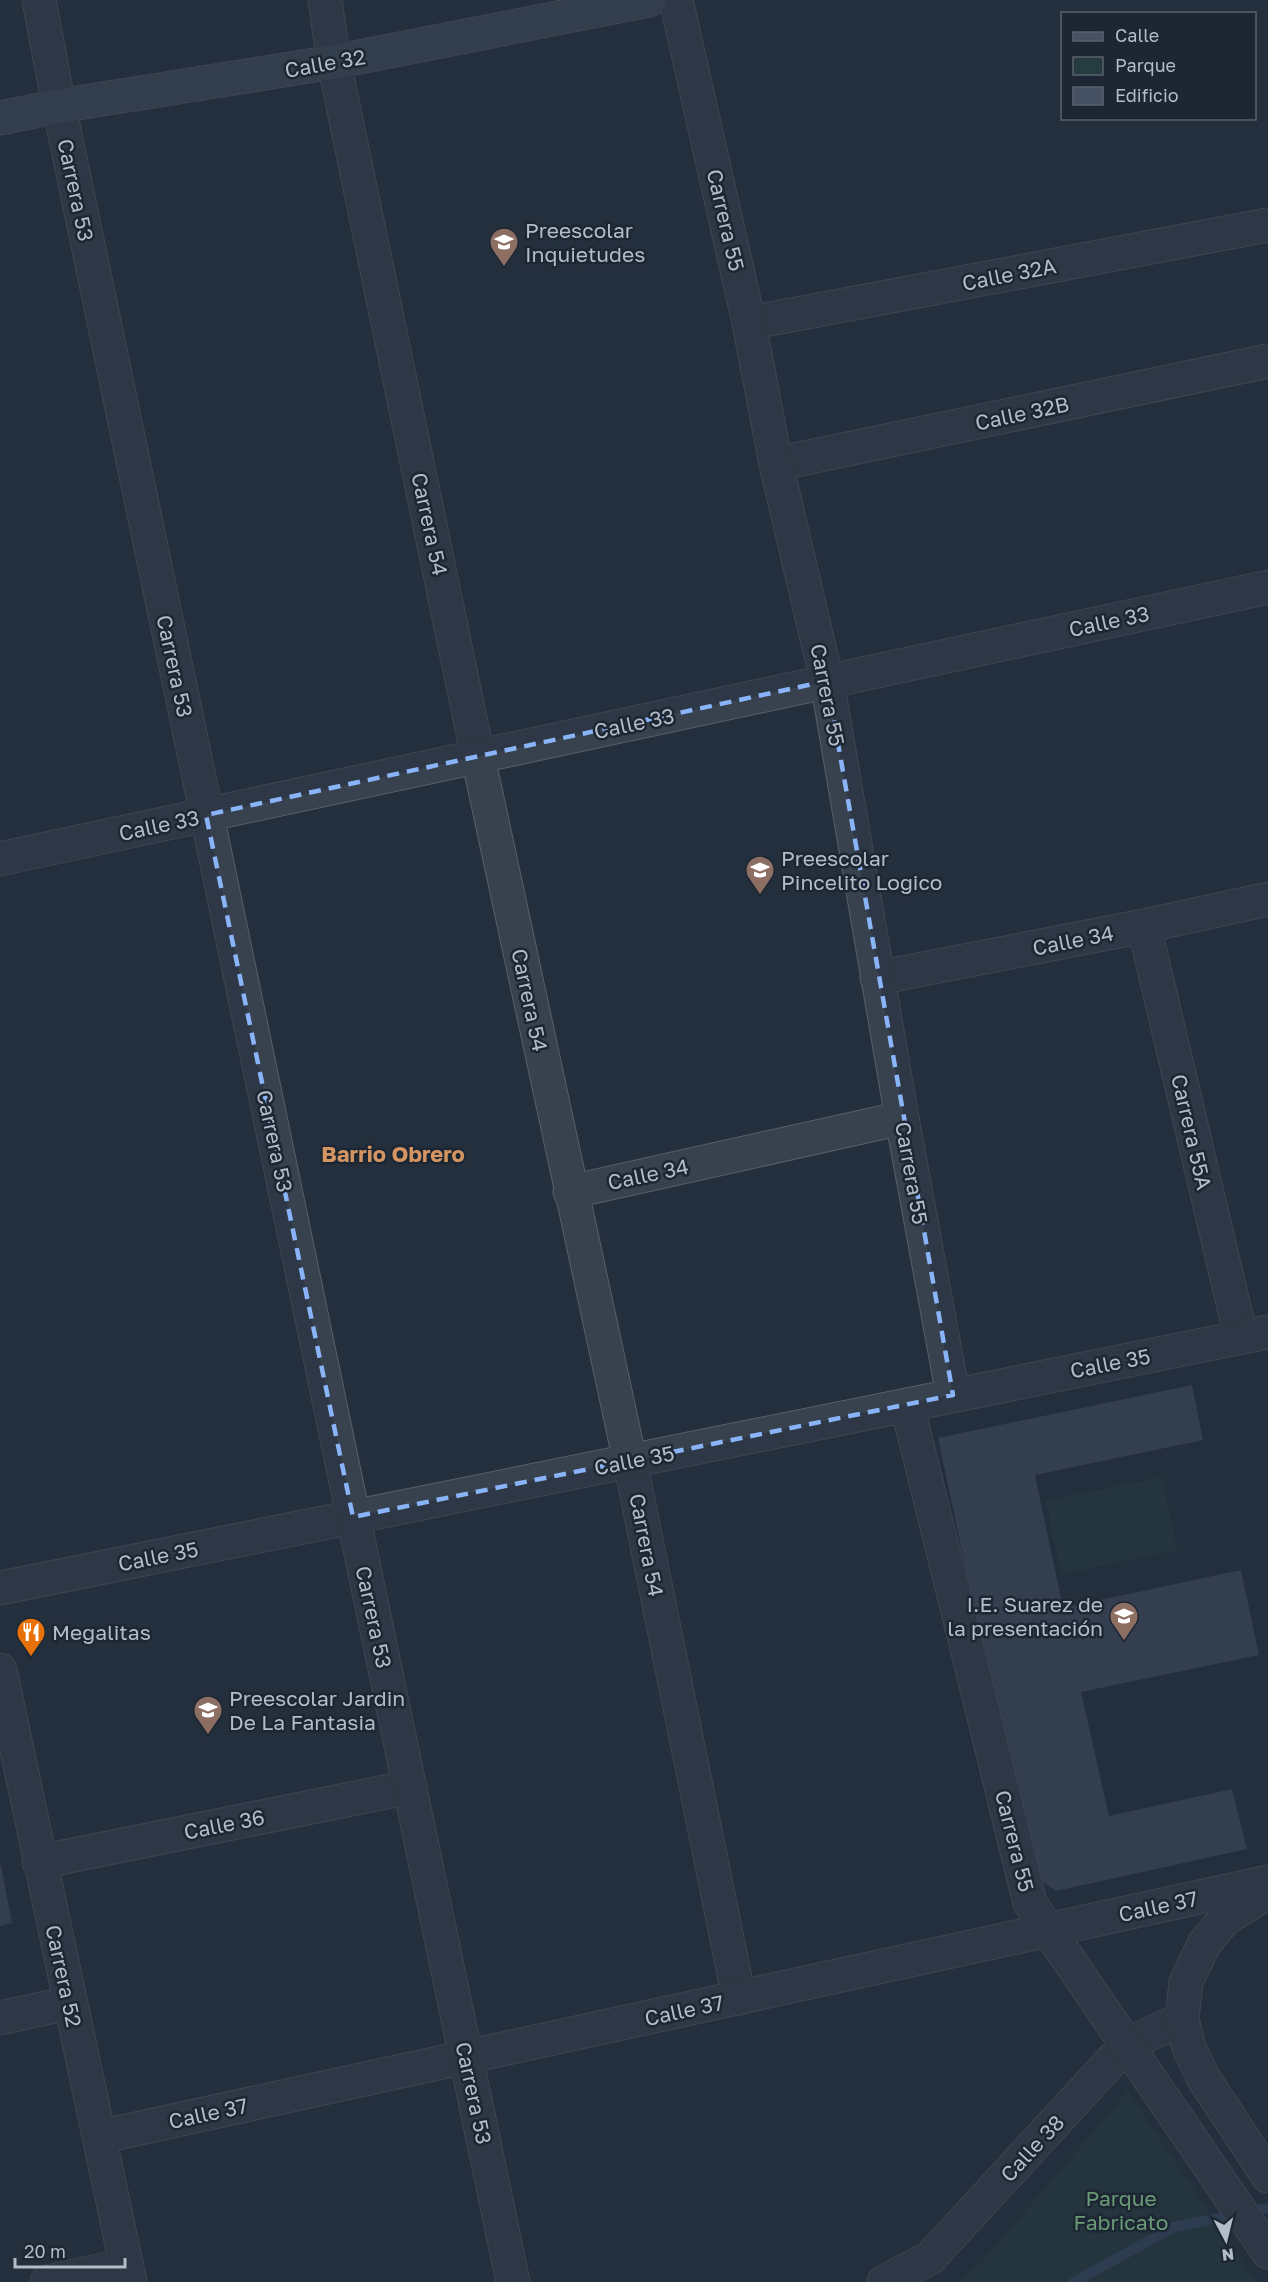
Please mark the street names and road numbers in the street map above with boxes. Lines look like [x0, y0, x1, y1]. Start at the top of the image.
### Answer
street label: Calle 32 [283, 43, 367, 83]
street label: Carrera 53 [52, 136, 100, 244]
street label: Carrera 55 [702, 166, 750, 274]
street label: Calle 32A [960, 252, 1058, 296]
street label: Calle 32B [973, 390, 1071, 436]
street label: Carrera 54 [406, 470, 454, 578]
street label: Calle 33 [1066, 600, 1152, 642]
street label: Carrera 53 [151, 612, 199, 720]
street label: Carrera 55 [805, 641, 851, 749]
street label: Calle 33 [591, 702, 677, 744]
street label: Calle 33 [116, 804, 202, 846]
street label: Calle 34 [1030, 919, 1116, 961]
street label: Carrera 54 [506, 946, 554, 1054]
street label: Carrera 55A [1166, 1072, 1218, 1192]
street label: Carrera 53 [251, 1087, 299, 1195]
street label: Carrera 55 [890, 1120, 934, 1226]
street label: Calle 34 [605, 1153, 691, 1195]
street label: Calle 35 [1068, 1342, 1152, 1384]
street label: Calle 35 [592, 1439, 676, 1481]
street label: Carrera 54 [624, 1491, 670, 1599]
street label: Calle 35 [116, 1535, 200, 1577]
street label: Carrera 53 [350, 1563, 398, 1671]
street label: Carrera 55 [990, 1787, 1040, 1895]
street label: Calle 36 [181, 1803, 267, 1845]
street label: Calle 37 [1116, 1885, 1200, 1927]
street label: Carrera 52 [40, 1922, 88, 2030]
street label: Calle 37 [642, 1989, 726, 2031]
street label: Carrera 53 [450, 2039, 498, 2147]
street label: Calle 37 [166, 2092, 250, 2134]
street label: Calle 38 [995, 2109, 1069, 2187]

